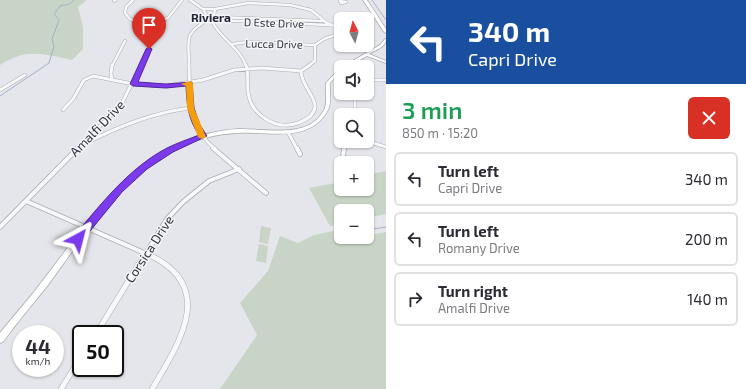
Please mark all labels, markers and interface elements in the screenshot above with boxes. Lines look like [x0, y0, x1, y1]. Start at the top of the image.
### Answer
pin [132, 8, 166, 49]
district label: Riviera [191, 10, 231, 24]
north arrow [334, 12, 374, 52]
map controls [334, 12, 374, 244]
icon: arrive [138, 14, 160, 36]
text: 340 m [468, 14, 550, 48]
street label: D Este Drive [244, 15, 304, 30]
icon: left [402, 16, 454, 68]
street label: Lucca Drive [245, 37, 303, 50]
text: Capri Drive [468, 48, 557, 70]
button: sound [334, 60, 374, 100]
text: 3 min [402, 95, 462, 124]
street label: Amalfi Drive [66, 97, 128, 159]
button: close [688, 97, 730, 139]
button: search [334, 108, 374, 148]
text: 850 m · 15:20 [402, 125, 478, 141]
button: + [334, 156, 374, 196]
text: Turn left [438, 162, 499, 180]
icon: left [404, 168, 426, 190]
text: 340 m [685, 170, 728, 188]
text: Capri Drive [438, 180, 502, 196]
button: − [334, 204, 374, 244]
street label: Corsica Drive [121, 212, 177, 286]
position arrow [57, 218, 99, 260]
text: Turn left [438, 222, 499, 240]
icon: left [404, 228, 426, 250]
text: 200 m [685, 230, 728, 248]
text: Romany Drive [438, 240, 520, 256]
text: Turn right [438, 282, 508, 300]
icon: right [404, 288, 426, 310]
text: 140 m [687, 290, 728, 308]
text: Amalfi Drive [438, 300, 510, 316]
speed limit sign: 50 [72, 325, 124, 377]
text: 44 [25, 334, 51, 358]
text: km/h [26, 355, 50, 367]

